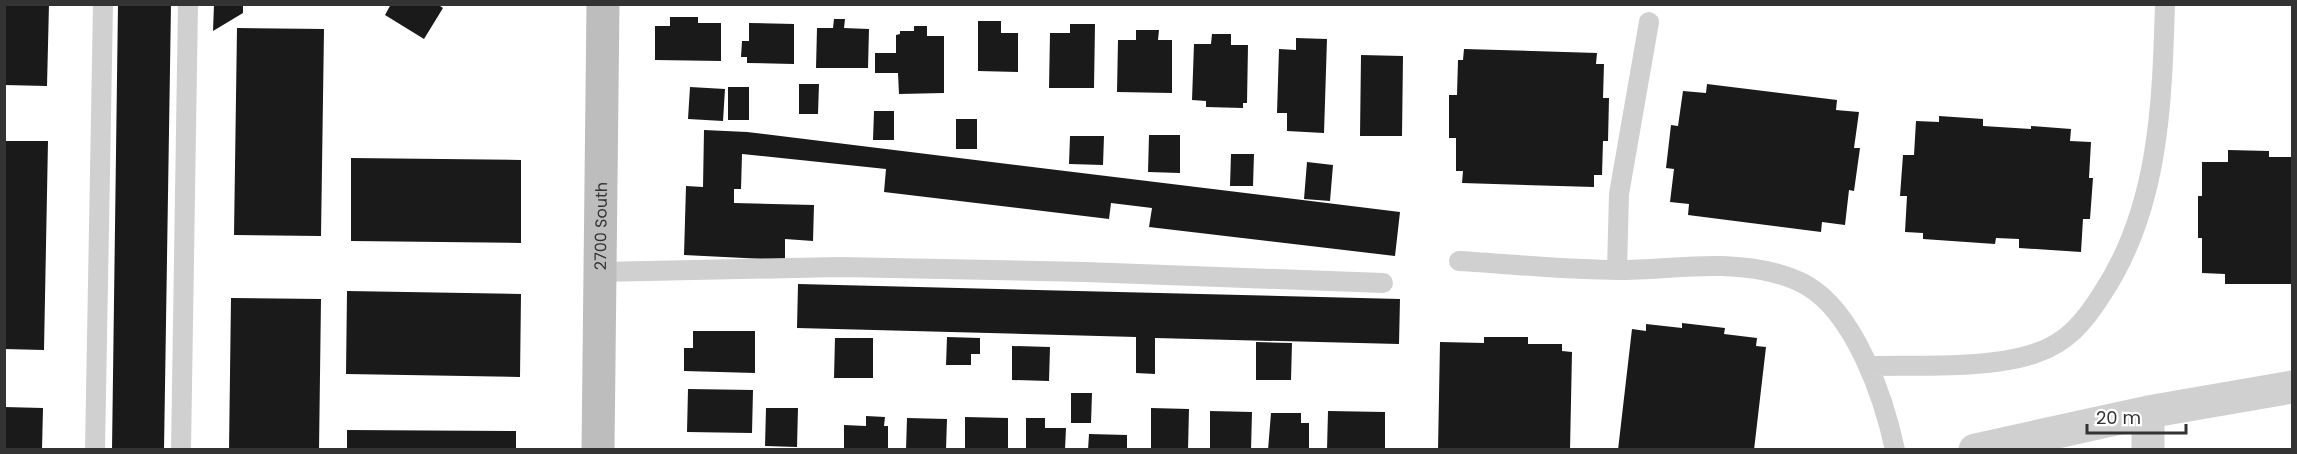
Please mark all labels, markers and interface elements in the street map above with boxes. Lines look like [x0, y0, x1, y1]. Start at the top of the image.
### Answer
street label: 2700 South [589, 182, 613, 270]
scale bar [2087, 397, 2186, 435]
text: 20 m [2096, 405, 2141, 430]

